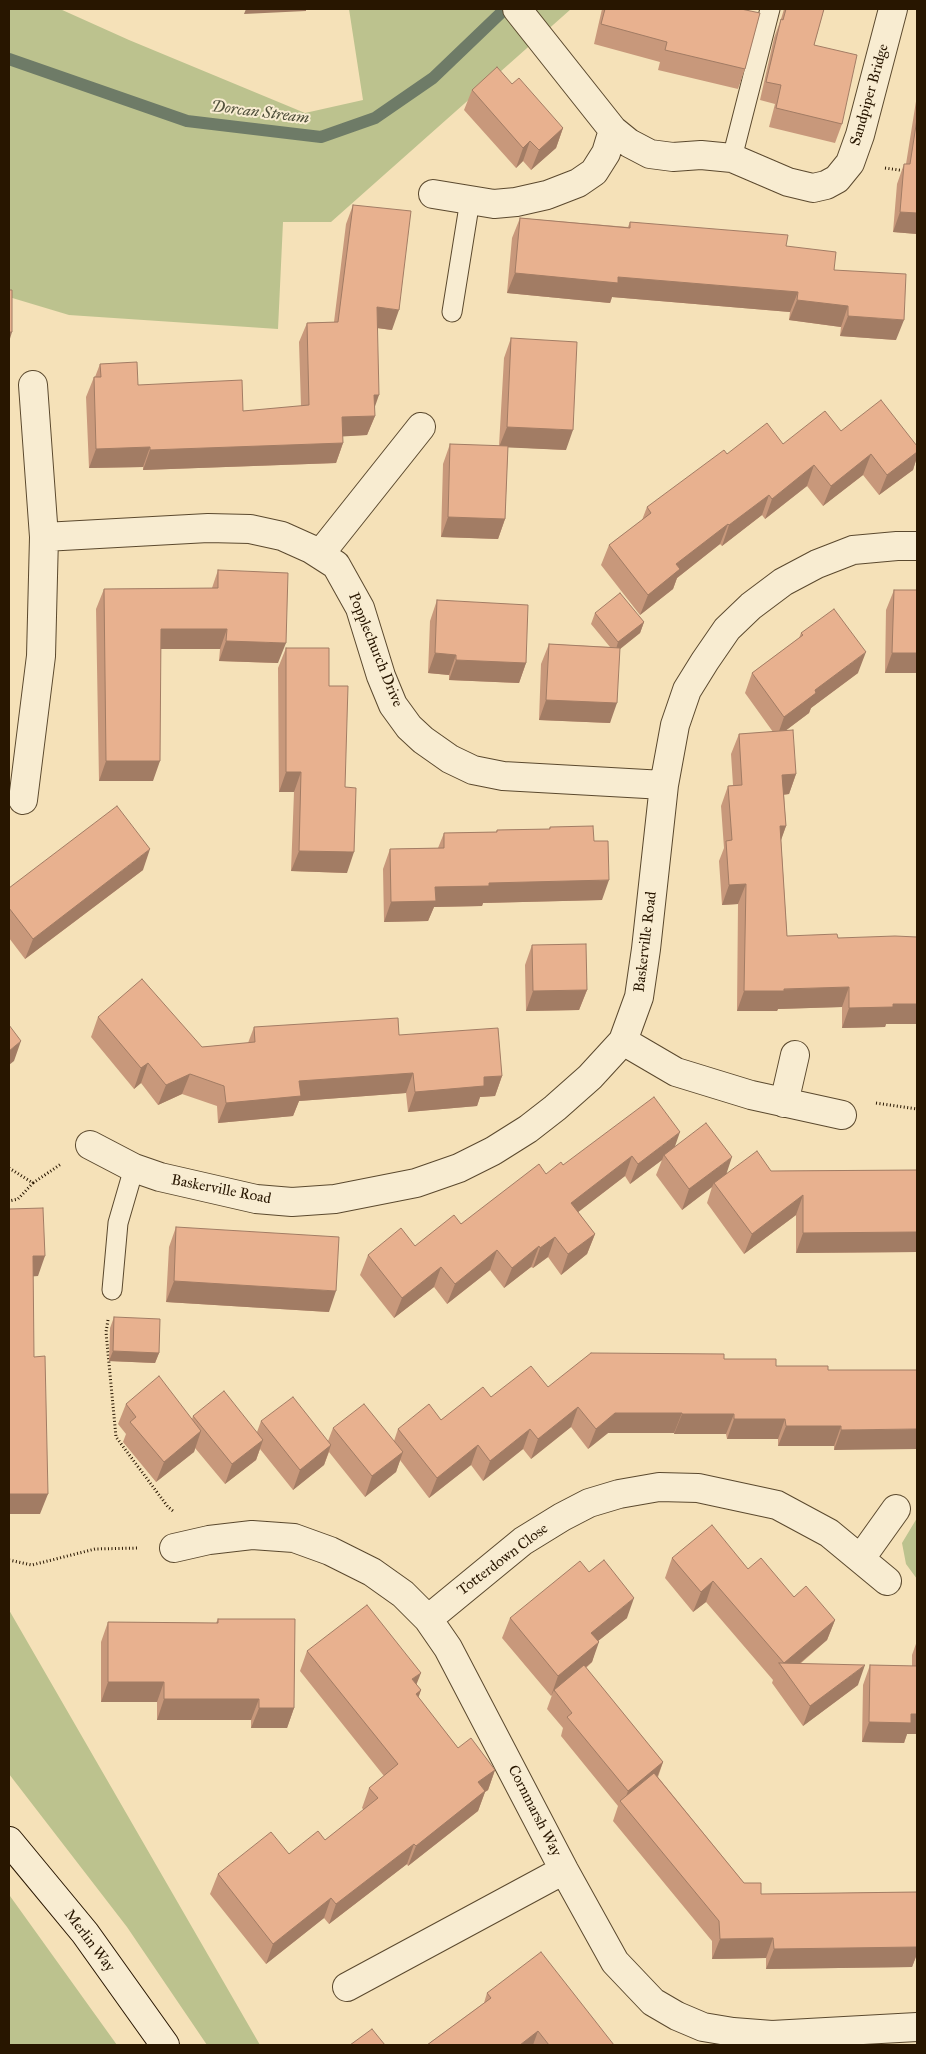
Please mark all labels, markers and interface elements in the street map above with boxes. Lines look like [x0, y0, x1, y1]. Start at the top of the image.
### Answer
street label: Sandpiper Bridge [847, 42, 893, 148]
water label: Dorcan Stream [210, 97, 310, 129]
street label: Popplechurch Drive [344, 590, 406, 710]
street label: Baskerville Road [631, 891, 661, 993]
street label: Baskerville Road [169, 1171, 273, 1209]
street label: Totterdown Close [454, 1520, 552, 1600]
street label: Cornmarsh Way [503, 1762, 565, 1860]
street label: Merlin Way [60, 1906, 118, 1976]

